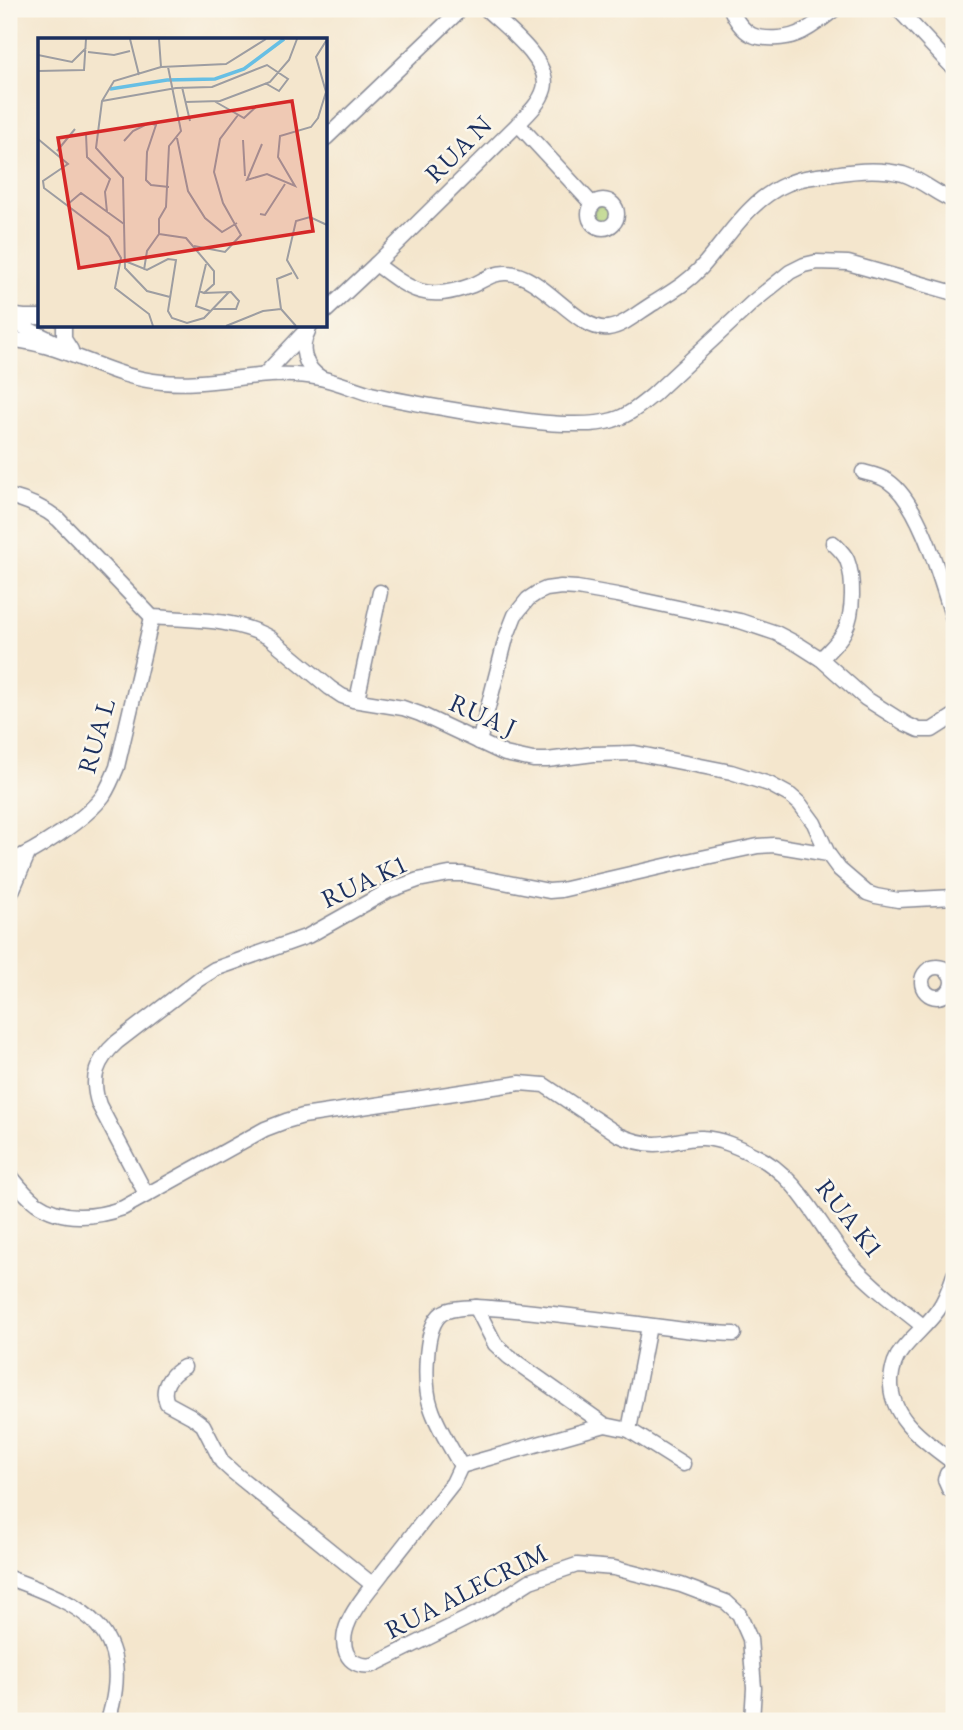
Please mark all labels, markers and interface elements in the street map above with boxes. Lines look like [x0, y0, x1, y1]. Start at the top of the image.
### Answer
inset map [38, 38, 327, 327]
street label: RUA N [417, 108, 499, 190]
street label: RUA J [444, 685, 522, 745]
street label: RUA L [69, 695, 123, 777]
street label: RUA K1 [316, 846, 412, 916]
street label: RUA K1 [809, 1172, 891, 1264]
street label: RUA ALECRIM [379, 1535, 553, 1647]

